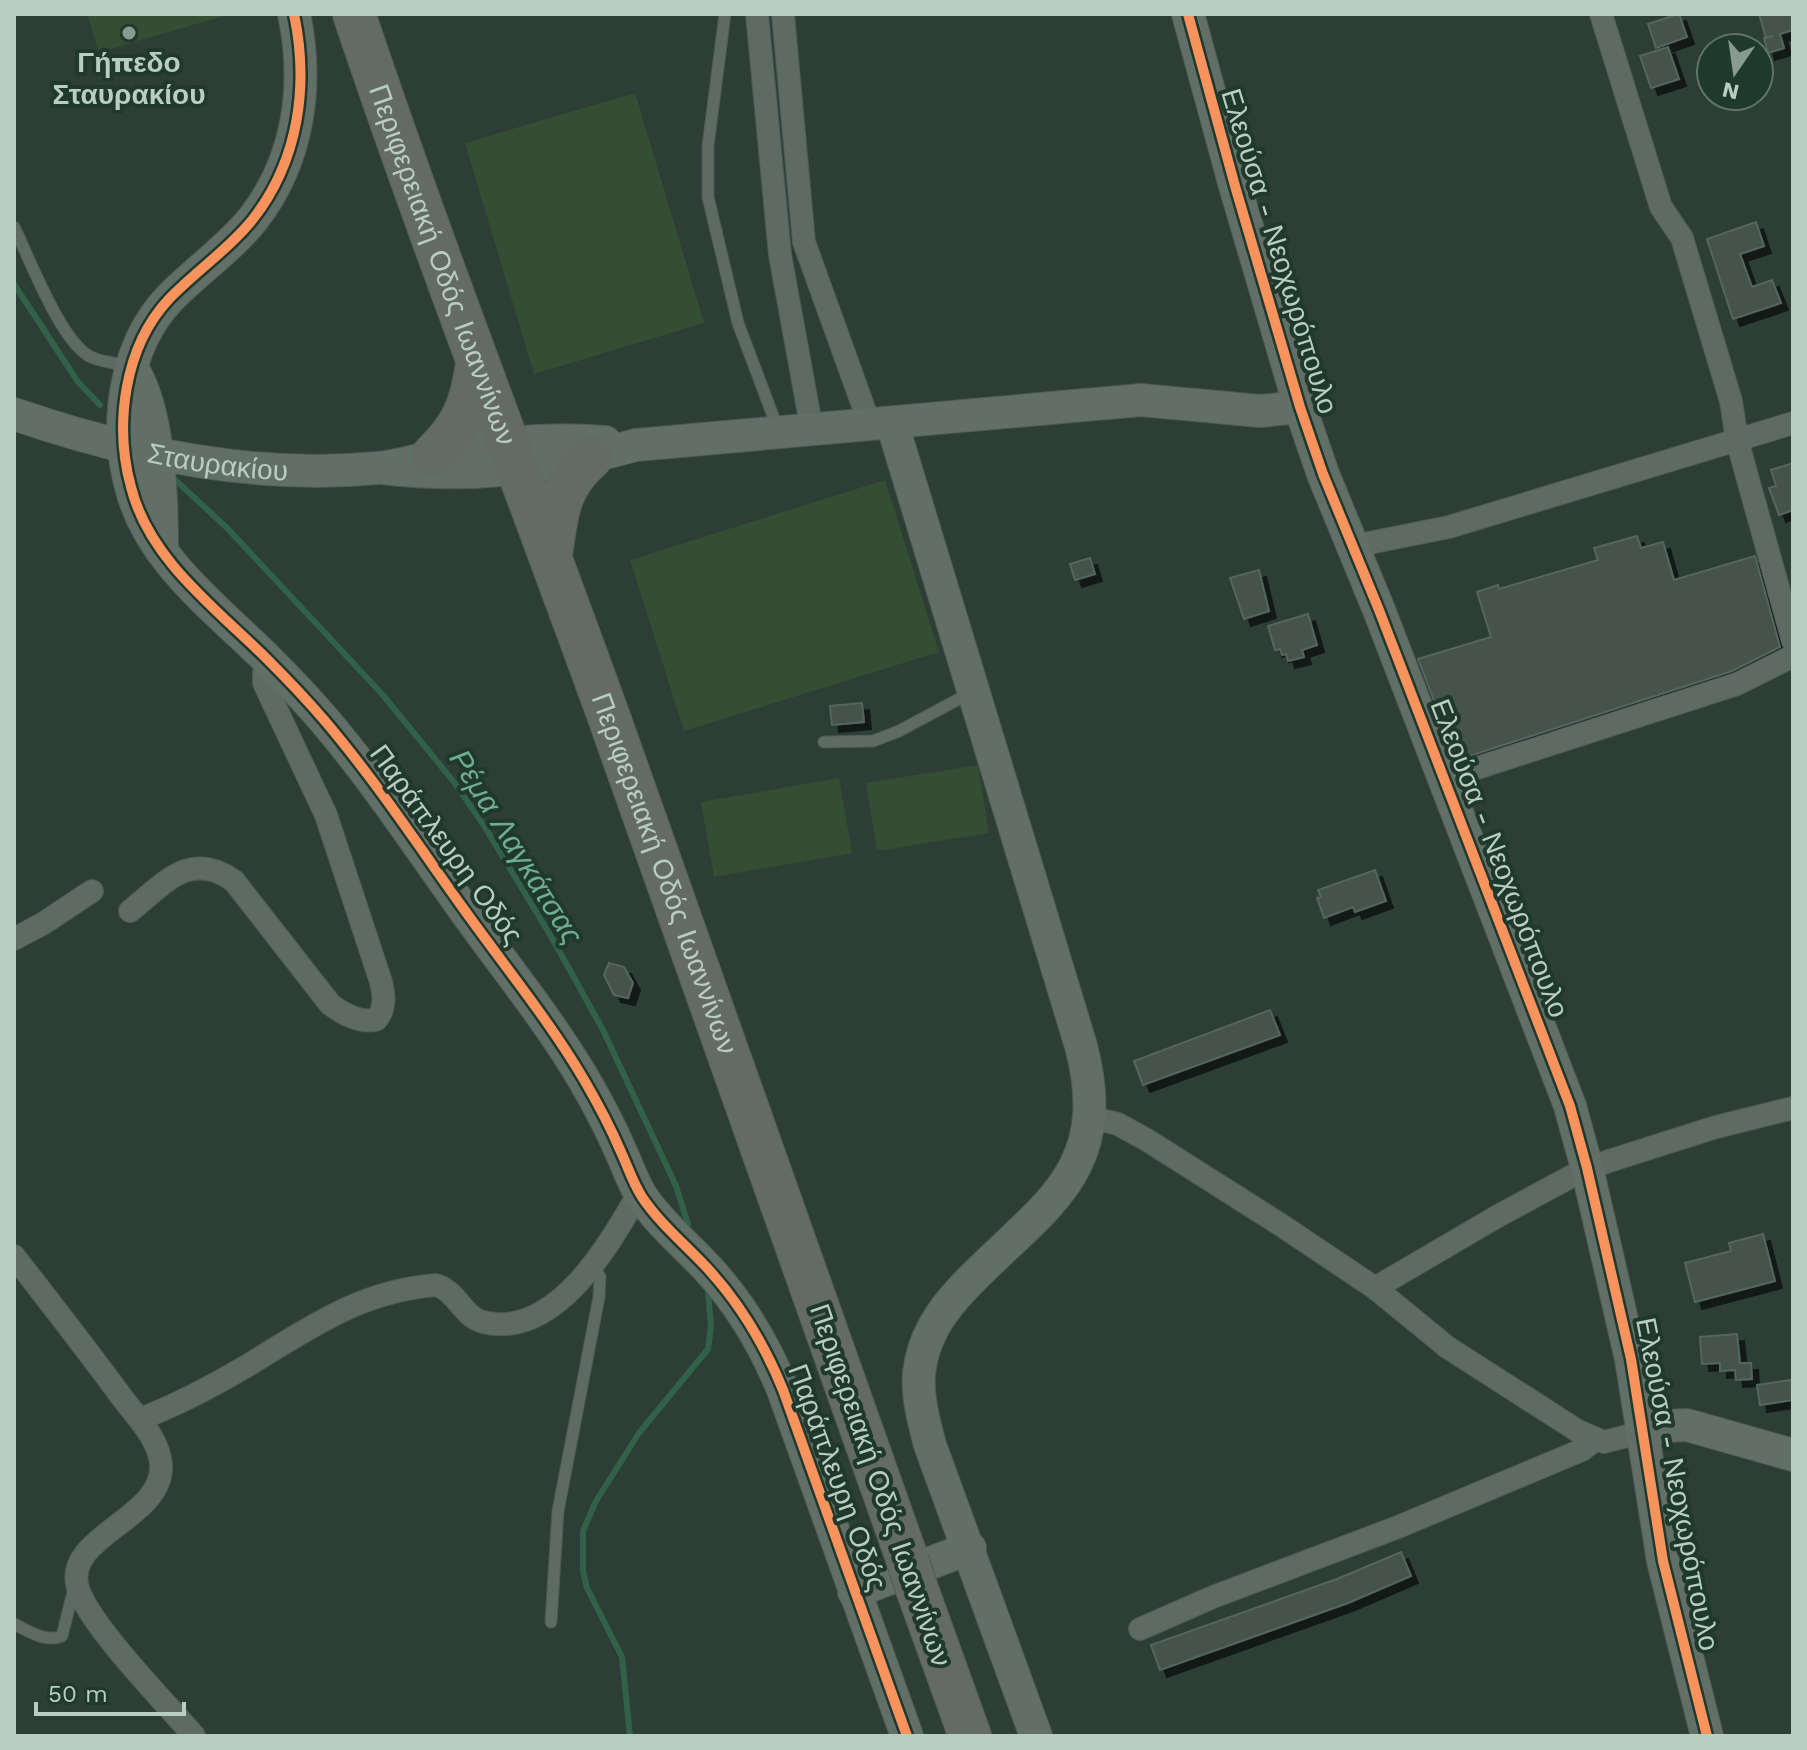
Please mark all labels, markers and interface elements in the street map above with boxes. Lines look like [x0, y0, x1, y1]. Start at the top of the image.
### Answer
marker: Γήπεδο Σταυρακίου [120, 24, 138, 42]
north arrow [1695, 32, 1775, 112]
place label: Γήπεδο Σταυρακίου [53, 46, 205, 111]
text: N [1720, 77, 1741, 105]
street label: Περιφερειακή Οδός Ιωαννίνων [362, 80, 523, 450]
street label: Ελεούσα - Νεοχωρόπουλο [1214, 85, 1345, 418]
street label: Σταυρακίου [145, 436, 289, 487]
street label: Περιφερειακή Οδός Ιωαννίνων [585, 688, 744, 1059]
street label: Ελεούσα - Νεοχωρόπουλο [1424, 694, 1576, 1022]
street label: Παράπλευρη Οδός [363, 738, 530, 950]
water label: Ρέμα Λαγκάτσας [442, 743, 591, 951]
street label: Περιφερειακή Οδός Ιωαννίνων [803, 1300, 958, 1671]
street label: Ελεούσα - Νεοχωρόπουλο [1629, 1315, 1726, 1653]
street label: Παράπλευρη Οδός [781, 1360, 894, 1595]
scale bar [36, 1666, 184, 1716]
text: 50 m [48, 1680, 108, 1708]

